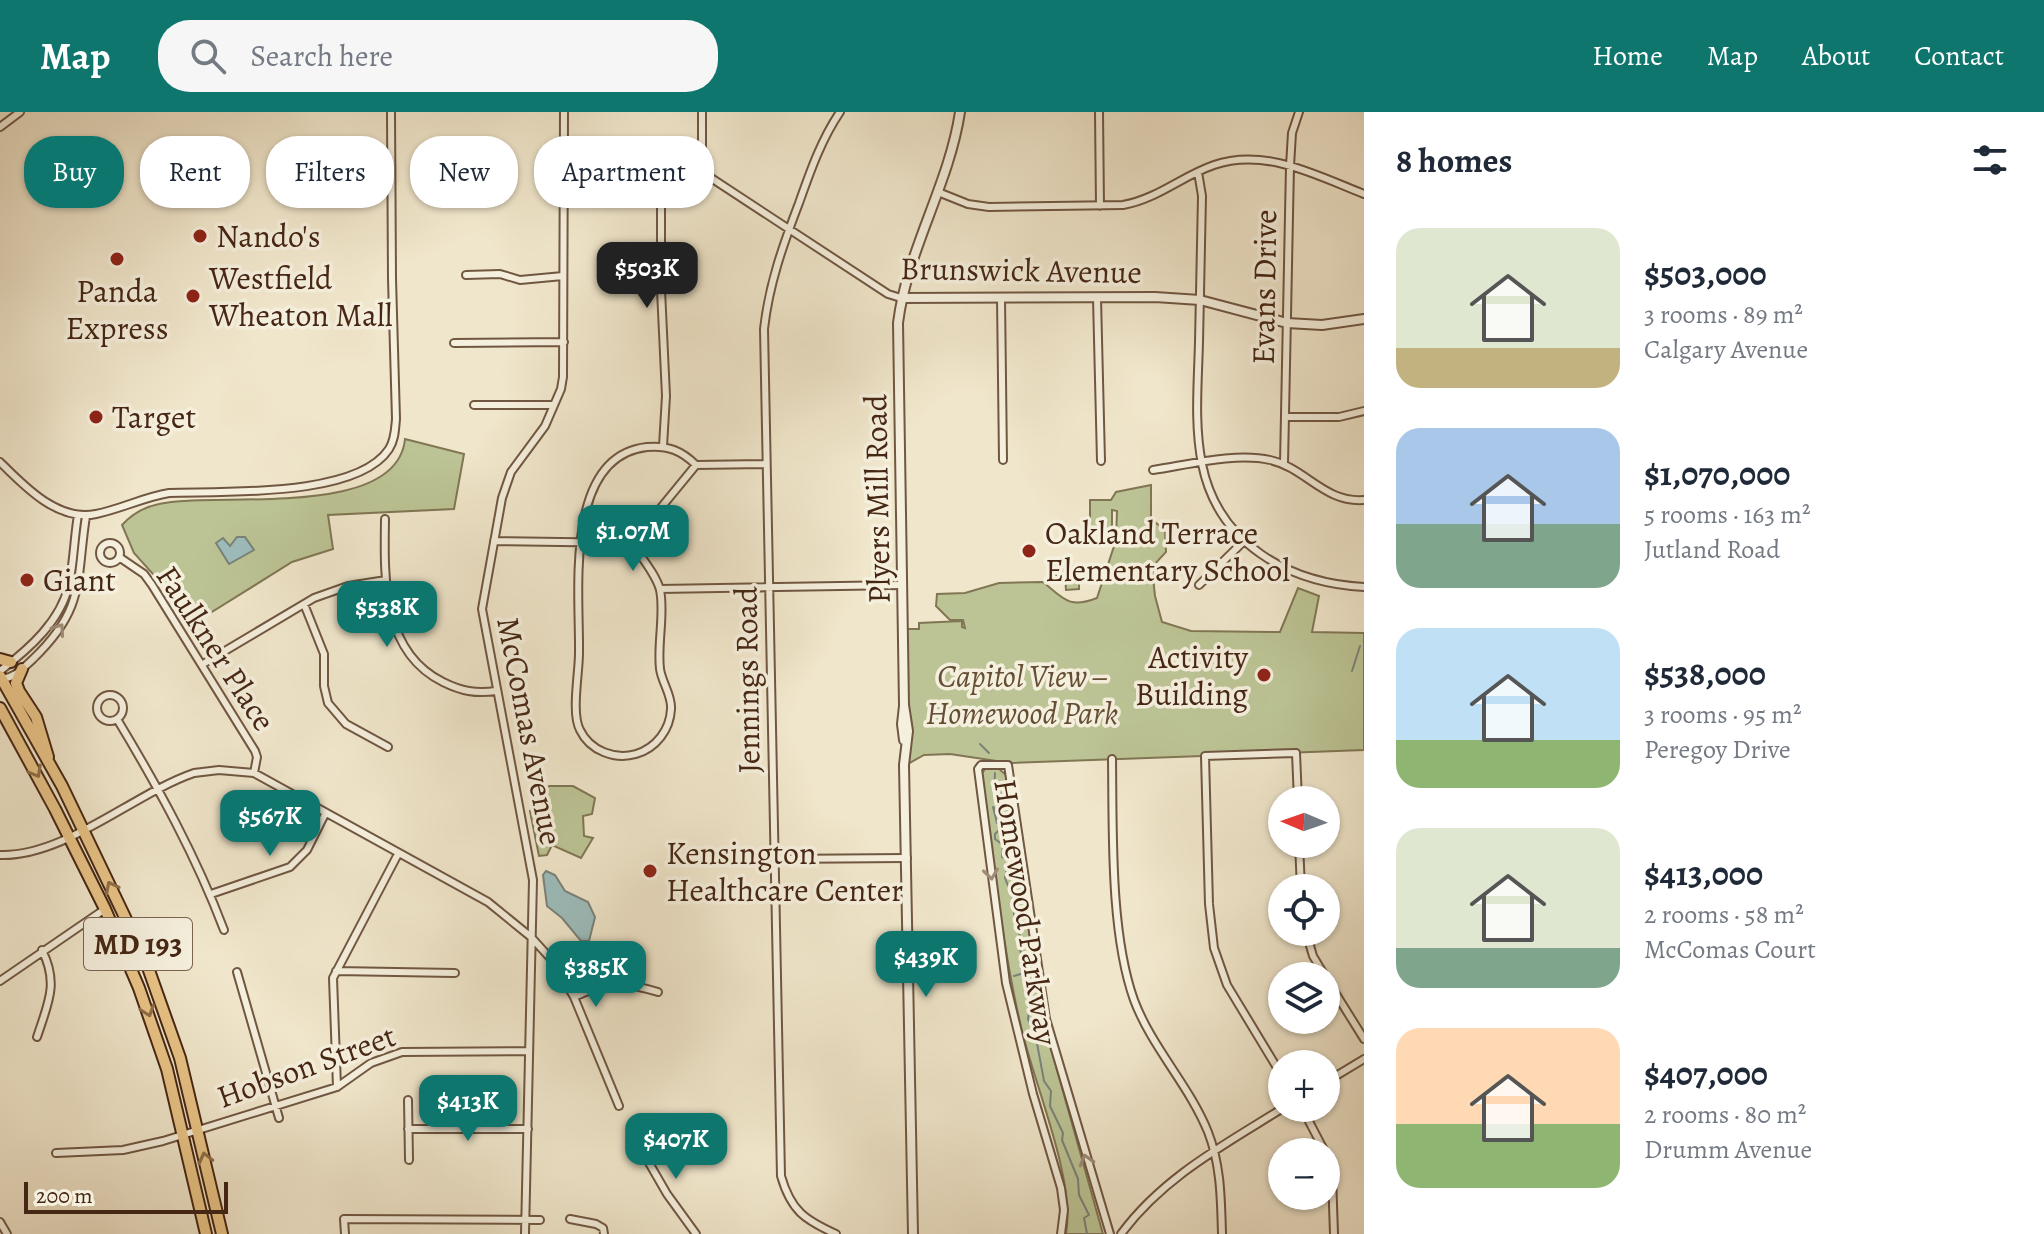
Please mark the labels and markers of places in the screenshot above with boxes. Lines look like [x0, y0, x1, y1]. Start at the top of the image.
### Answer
place label: Nando's [216, 214, 321, 258]
marker: Nando's [191, 227, 209, 245]
pin: $503K [591, 242, 703, 310]
marker: Panda Express [108, 250, 126, 268]
place label: Westfield Wheaton Mall [208, 256, 393, 337]
place label: Panda Express [65, 269, 169, 350]
marker: Westfield Wheaton Mall [184, 287, 202, 305]
place label: Target [112, 395, 196, 439]
marker: Target [87, 408, 105, 426]
pin: $1.07M [568, 505, 698, 573]
place label: Oakland Terrace Elementary School [1045, 511, 1290, 592]
marker: Oakland Terrace Elementary School [1020, 542, 1038, 560]
place label: Giant [43, 558, 116, 602]
marker: Giant [18, 571, 36, 589]
pin: $538K [331, 581, 443, 649]
place label: Activity Building [1135, 635, 1249, 716]
marker: Activity Building [1255, 666, 1273, 684]
pin: $567K [214, 790, 326, 858]
place label: Kensington Healthcare Center [666, 831, 903, 912]
marker: Kensington Healthcare Center [641, 862, 659, 880]
pin: $439K [870, 931, 982, 999]
pin: $385K [540, 941, 652, 1009]
pin: $413K [412, 1075, 524, 1143]
pin: $407K [620, 1113, 732, 1181]

